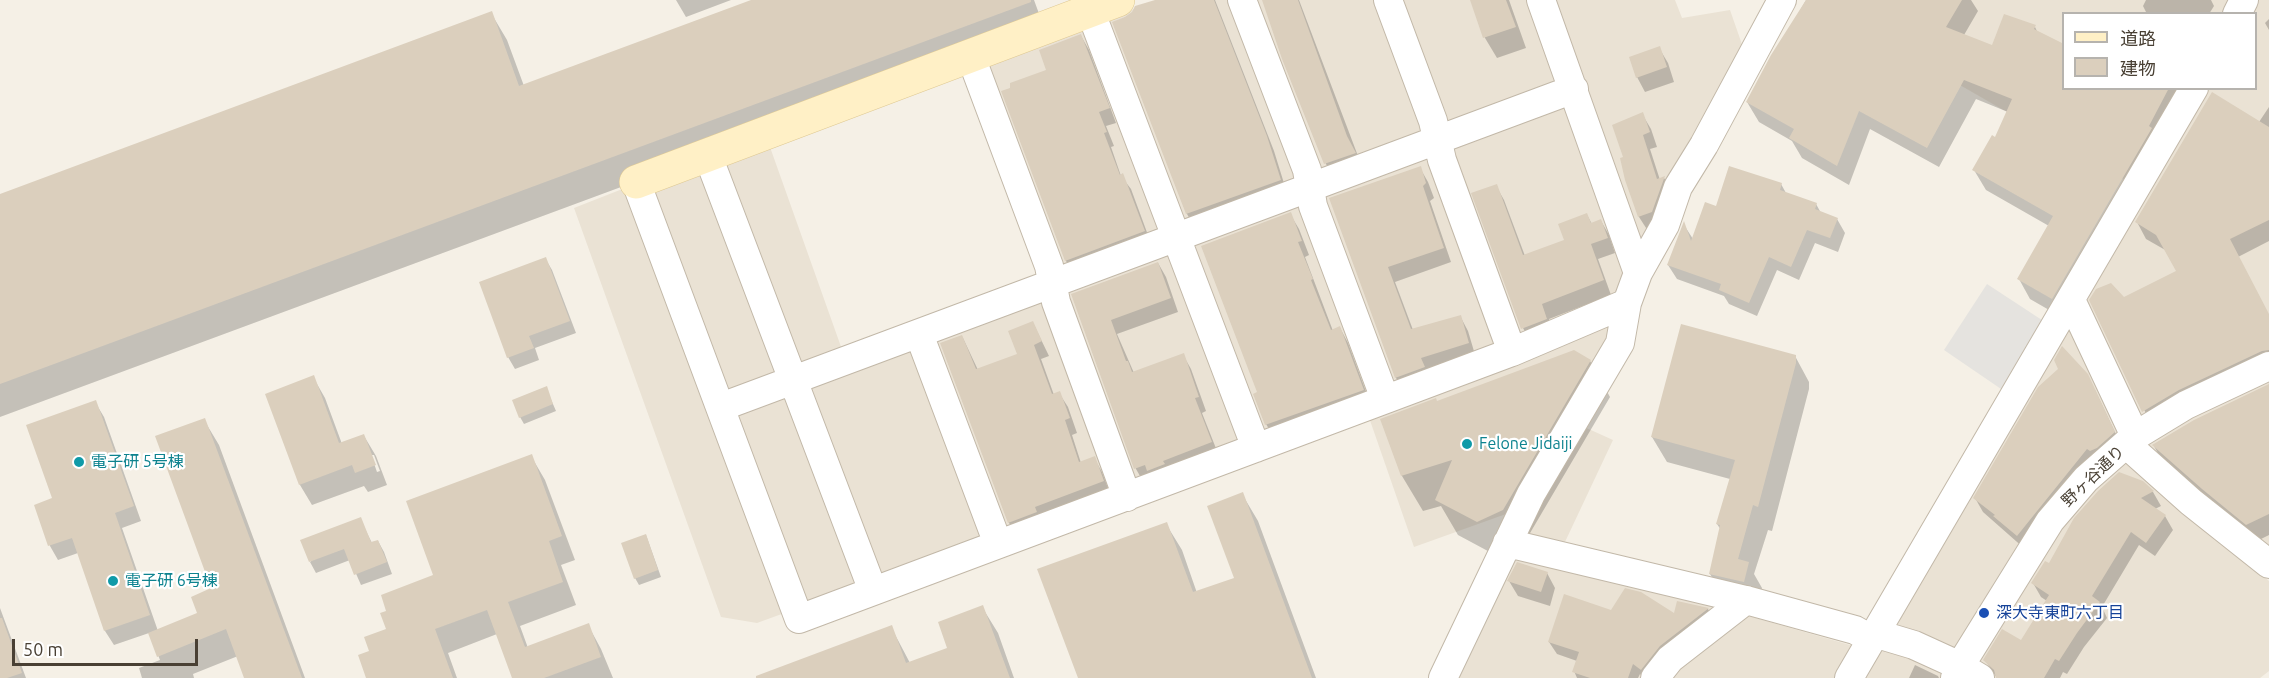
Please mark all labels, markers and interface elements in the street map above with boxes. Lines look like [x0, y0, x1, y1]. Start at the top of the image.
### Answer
legend [2062, 12, 2257, 90]
text: 道路 [2120, 28, 2156, 48]
text: 建物 [2120, 58, 2156, 78]
place label: Felone Jidaiji [1479, 434, 1572, 454]
marker: Felone Jidaiji [1460, 437, 1474, 451]
street label: 野ヶ谷通り [2058, 441, 2128, 511]
place label: 電子研 5号棟 [91, 452, 184, 472]
marker: 電子研 5号棟 [72, 455, 86, 469]
place label: 電子研 6号棟 [125, 571, 218, 591]
marker: 電子研 6号棟 [106, 574, 120, 588]
place label: 深大寺東町六丁目 [1996, 603, 2124, 623]
marker: 深大寺東町六丁目 [1977, 606, 1991, 620]
scale bar [15, 627, 201, 665]
text: 50 m [23, 639, 63, 659]

